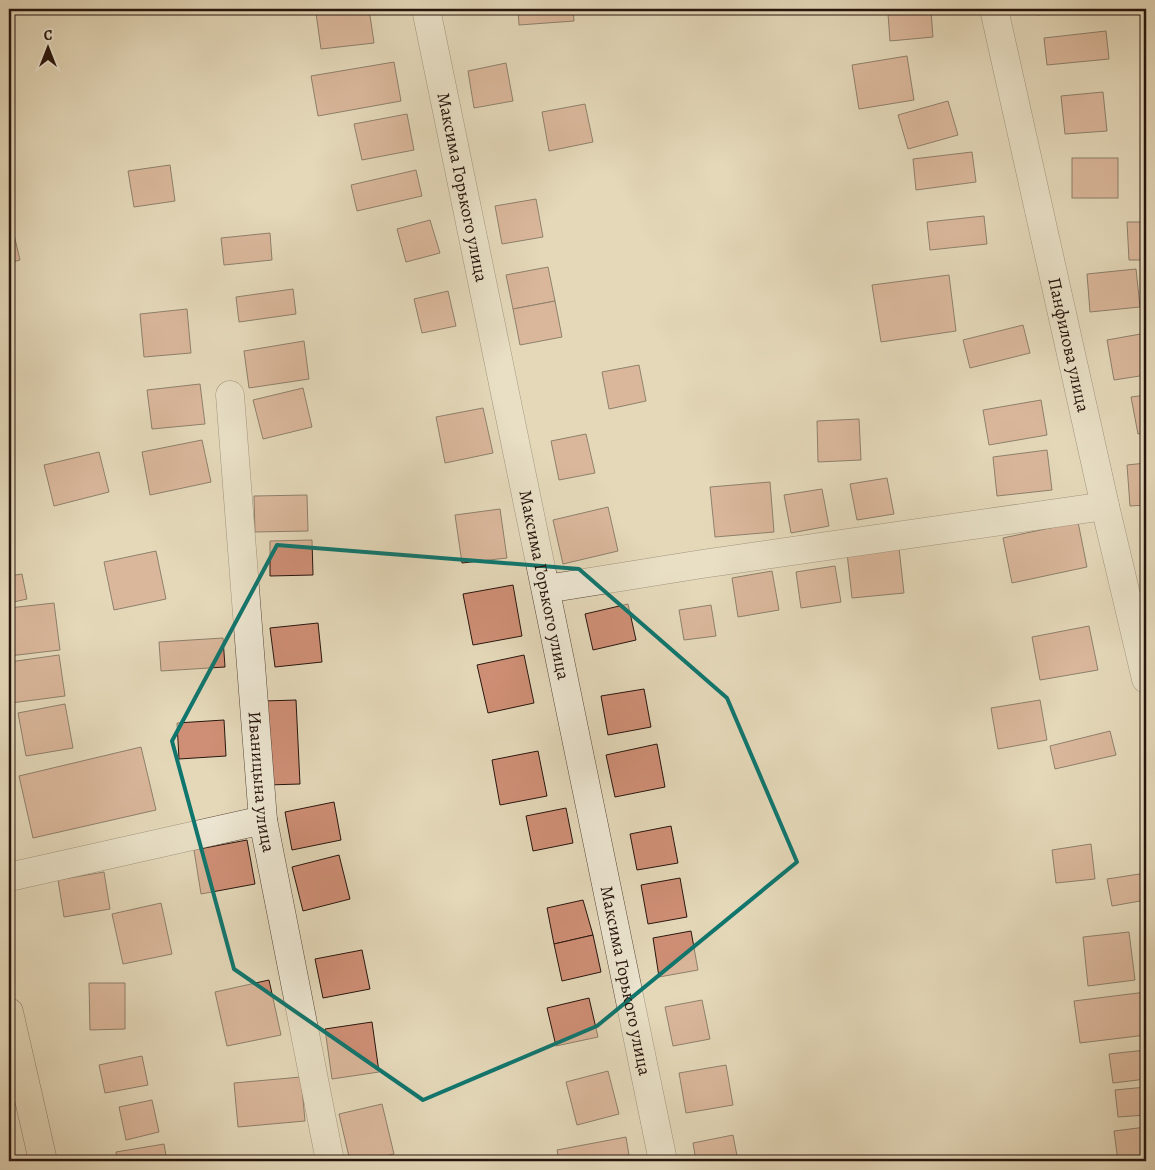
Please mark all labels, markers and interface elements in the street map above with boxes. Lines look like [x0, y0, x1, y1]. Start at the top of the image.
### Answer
north arrow [22, 22, 72, 72]
text: С [44, 26, 53, 45]
street label: Максима Горького улица [431, 90, 494, 285]
street label: Панфилова улица [1042, 275, 1096, 415]
street label: Максима Горького улица [513, 488, 576, 683]
street label: Иваницына улица [243, 710, 281, 855]
street label: Максима Горького улица [595, 884, 657, 1078]

